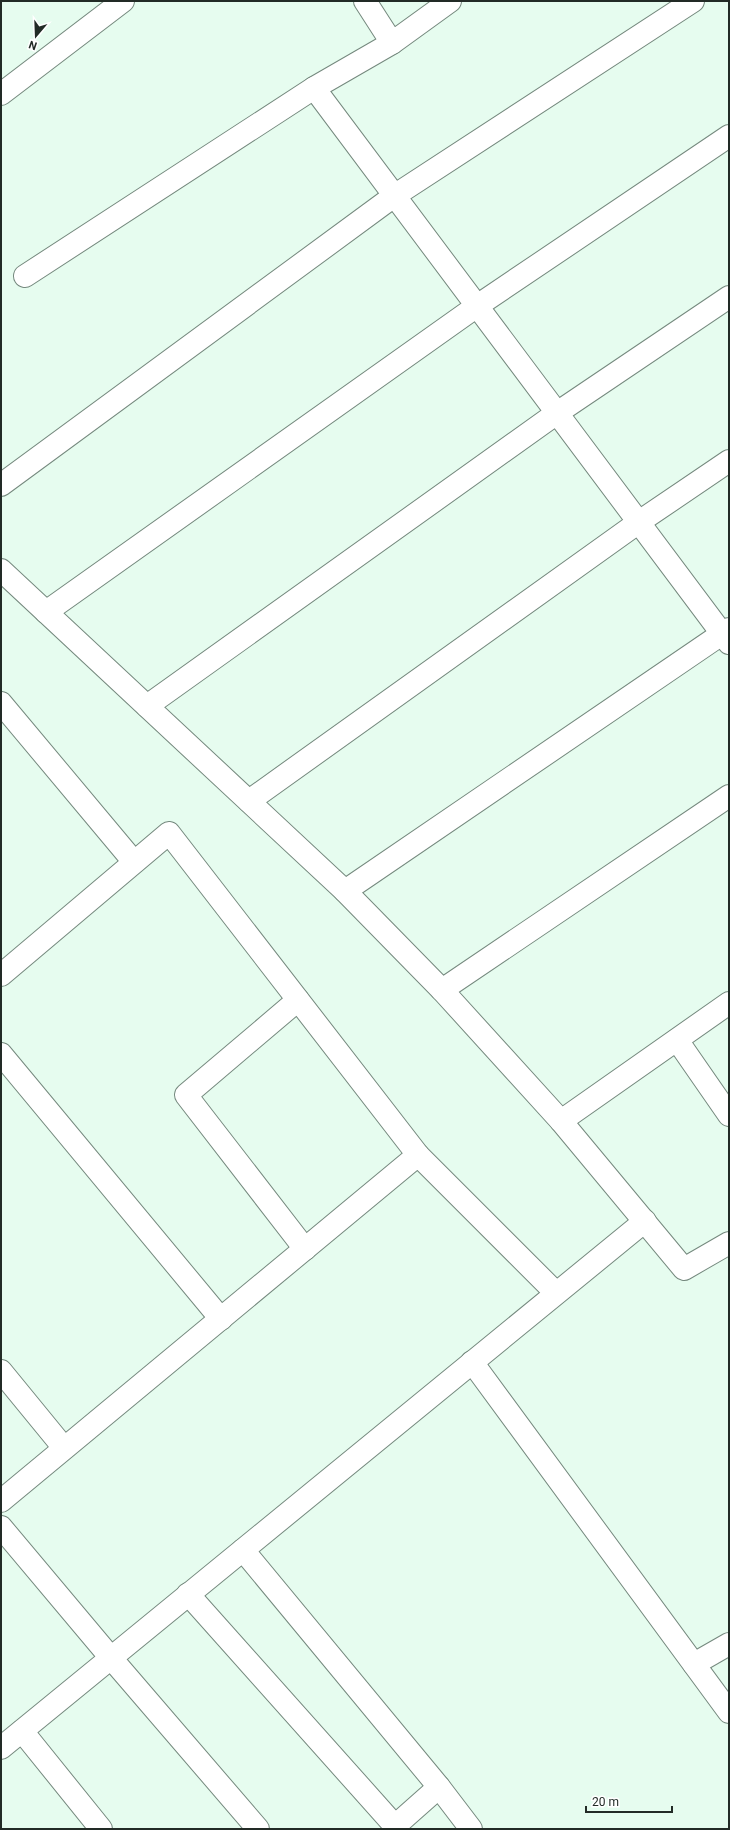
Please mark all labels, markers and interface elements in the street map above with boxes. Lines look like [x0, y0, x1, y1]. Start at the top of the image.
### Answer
north arrow [16, 16, 56, 56]
text: N [27, 37, 39, 52]
scale bar [586, 1788, 672, 1814]
text: 20 m [592, 1795, 619, 1809]

